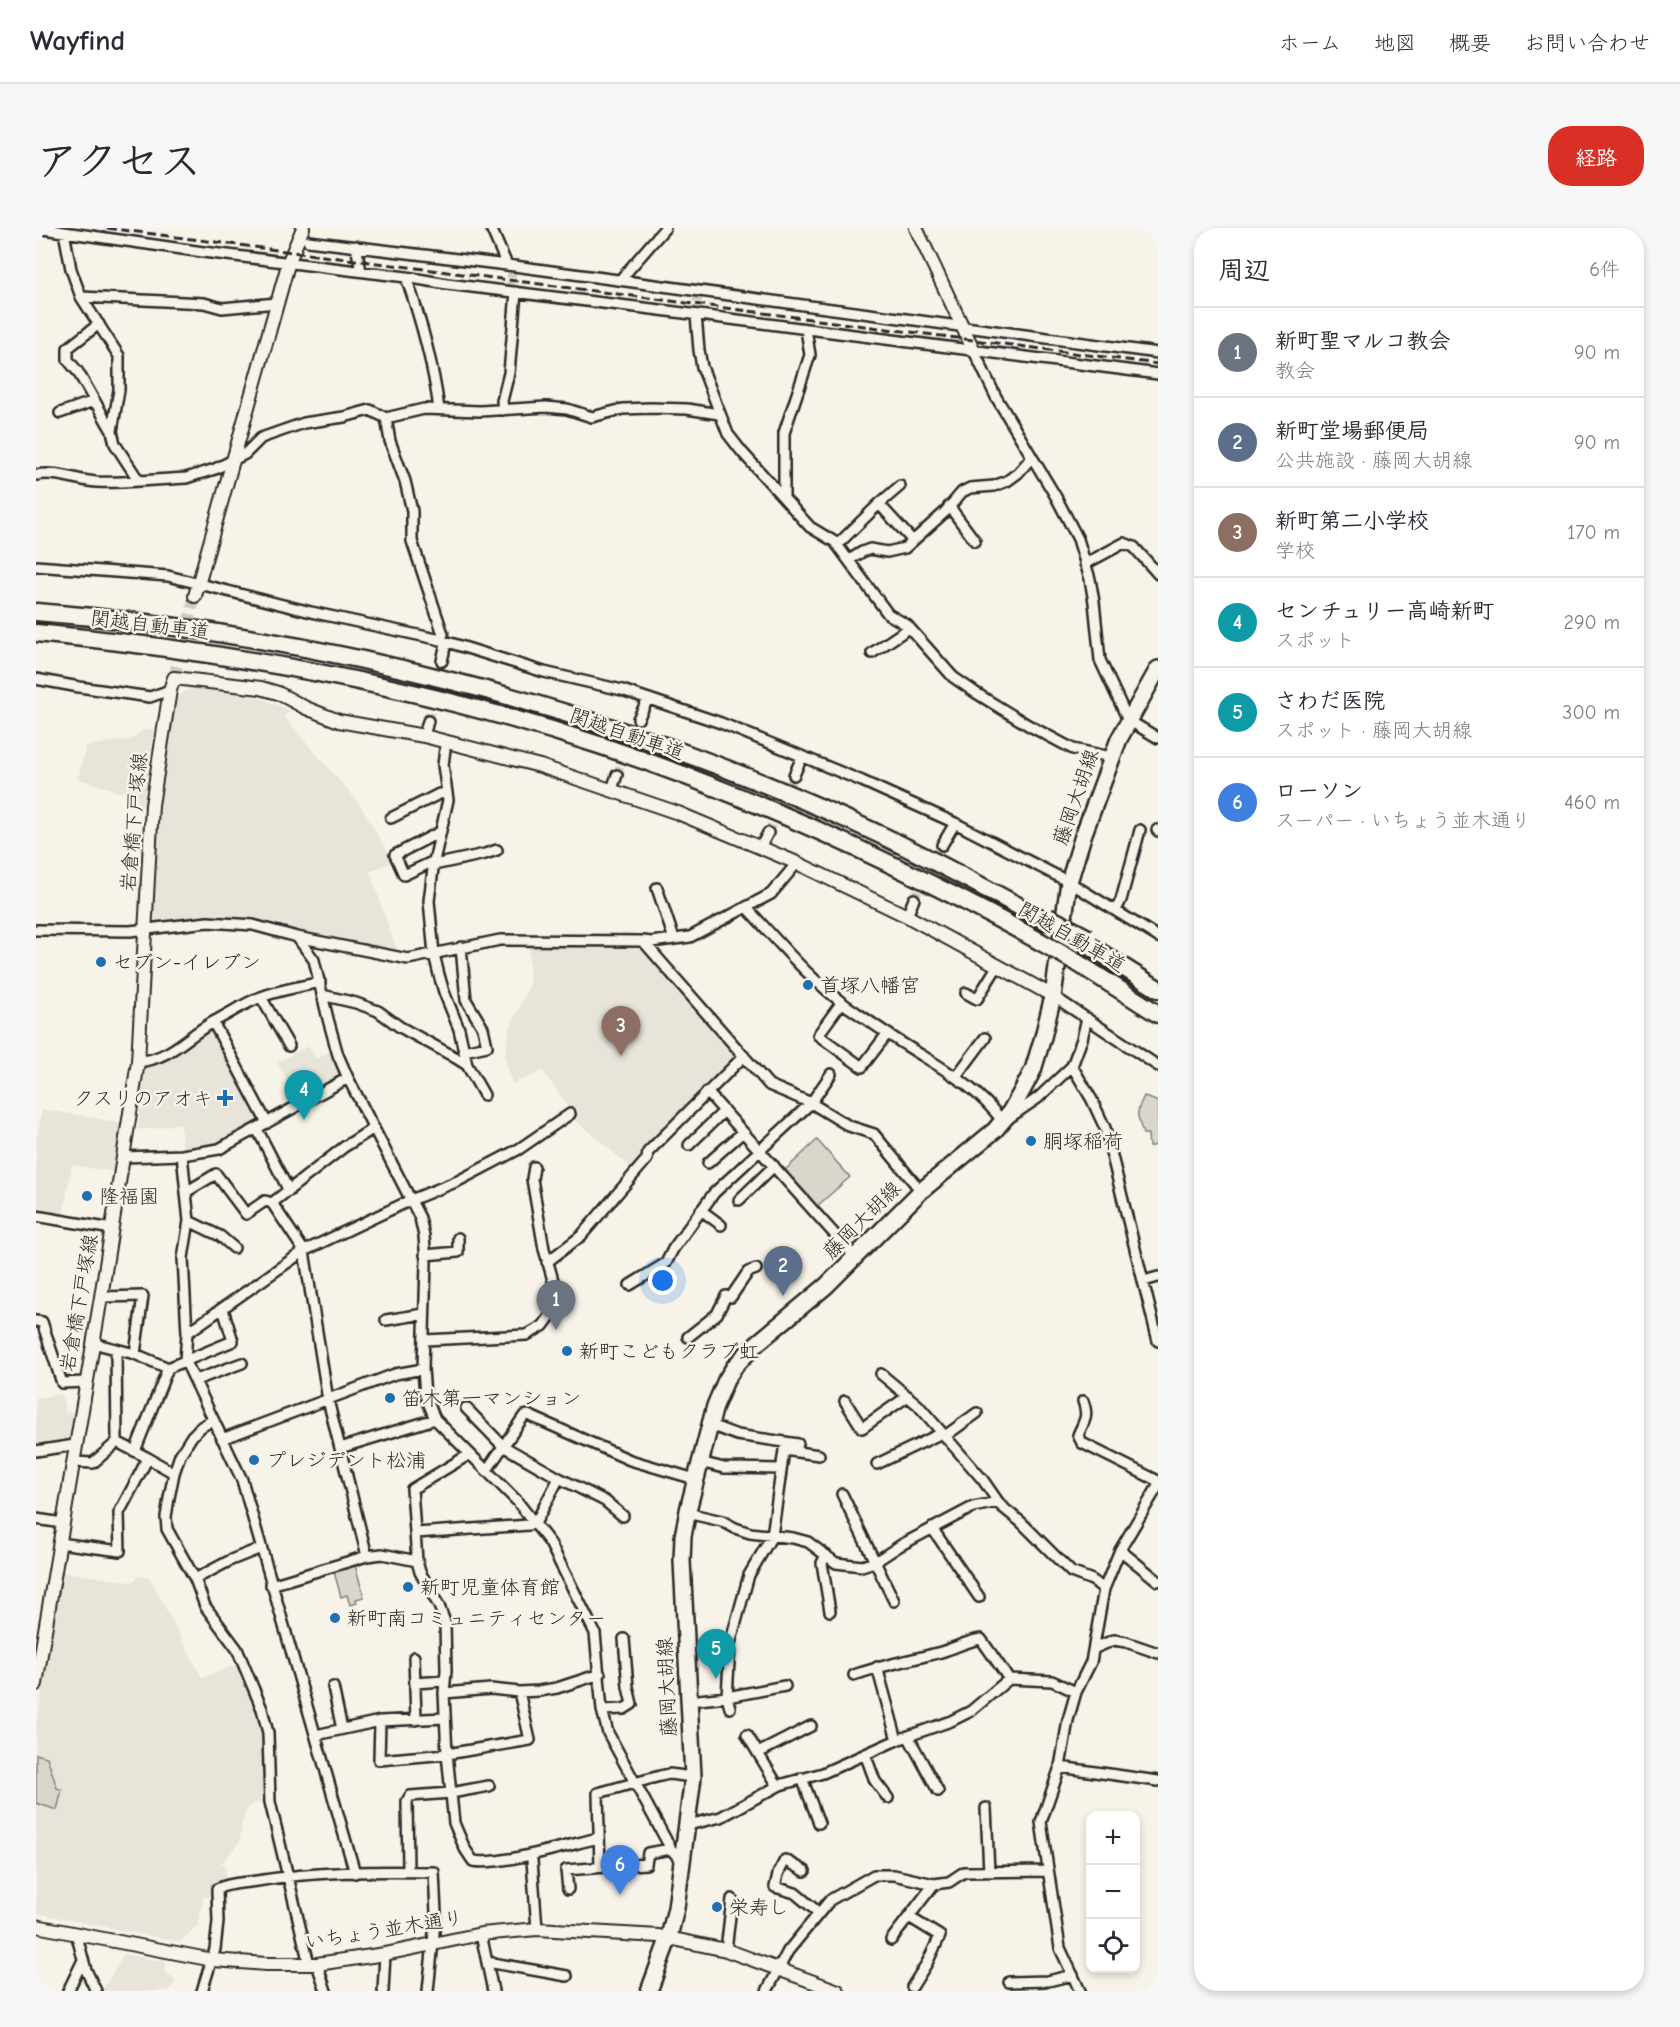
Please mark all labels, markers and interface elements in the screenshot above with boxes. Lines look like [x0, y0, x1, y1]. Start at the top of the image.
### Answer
text: Wayfind [30, 25, 125, 57]
text: ホーム [1279, 31, 1341, 55]
text: 地図 [1374, 31, 1416, 55]
text: 概要 [1449, 31, 1491, 55]
text: お問い合わせ [1524, 31, 1650, 55]
button: 経路 [1548, 126, 1644, 186]
text: アクセス [36, 137, 201, 186]
text: 周辺 [1218, 256, 1270, 286]
text: 6件 [1589, 258, 1620, 281]
text: 新町聖マルコ教会 [1275, 328, 1451, 354]
text: 1 [1234, 341, 1241, 364]
text: 90 m [1574, 341, 1620, 364]
text: 教会 [1275, 359, 1315, 382]
text: 新町堂場郵便局 [1275, 418, 1429, 444]
text: 2 [1233, 431, 1242, 454]
text: 90 m [1574, 431, 1620, 454]
text: 公共施設 · 藤岡大胡線 [1275, 449, 1472, 472]
text: 新町第二小学校 [1275, 508, 1429, 534]
text: 3 [1233, 521, 1242, 544]
text: 170 m [1567, 521, 1620, 544]
text: 学校 [1275, 539, 1315, 562]
text: センチュリー高崎新町 [1275, 598, 1495, 624]
street label: 関越自動車道 [89, 606, 211, 644]
text: 4 [1233, 611, 1242, 634]
text: 290 m [1564, 611, 1620, 634]
text: スポット [1275, 629, 1355, 652]
text: さわだ医院 [1275, 688, 1385, 714]
text: 5 [1232, 701, 1243, 724]
text: 300 m [1562, 701, 1620, 724]
street label: 関越自動車道 [567, 704, 687, 764]
text: スポット · 藤岡大胡線 [1275, 719, 1472, 742]
street label: 藤岡大胡線 [1049, 746, 1103, 848]
street label: 岩倉橋下戸塚線 [116, 751, 152, 893]
text: ローソン [1275, 778, 1363, 804]
text: 6 [1232, 791, 1243, 814]
text: 460 m [1564, 791, 1620, 814]
text: スーパー · いちょう並木通り [1275, 809, 1531, 832]
street label: 関越自動車道 [1014, 897, 1130, 977]
place label: セブン-イレブン [113, 951, 261, 974]
marker: セブン-イレブン [94, 955, 108, 969]
place label: 首塚八幡宮 [820, 974, 920, 997]
marker: 首塚八幡宮 [801, 978, 815, 992]
pin: 3 [602, 1006, 640, 1056]
pin: 4 [284, 1070, 324, 1120]
place label: クスリのアオキ [73, 1087, 213, 1110]
marker: クスリのアオキ [218, 1091, 232, 1105]
place label: 胴塚稲荷 [1043, 1130, 1123, 1153]
marker: 胴塚稲荷 [1024, 1134, 1038, 1148]
street label: 藤岡大胡線 [819, 1177, 905, 1263]
place label: 隆福園 [99, 1185, 159, 1208]
marker: 隆福園 [80, 1189, 94, 1203]
street label: 岩倉橋下戸塚線 [56, 1232, 102, 1374]
pin: 2 [764, 1246, 802, 1296]
your location [648, 1266, 677, 1295]
pin: 1 [536, 1280, 576, 1330]
place label: 新町こどもクラブ虹 [579, 1340, 759, 1363]
marker: 新町こどもクラブ虹 [560, 1344, 574, 1358]
place label: 笛木第一マンション [402, 1387, 581, 1410]
marker: 笛木第一マンション [383, 1391, 397, 1405]
place label: プレジデント松浦 [266, 1449, 426, 1472]
marker: プレジデント松浦 [247, 1453, 261, 1467]
place label: 新町児童体育館 [420, 1576, 560, 1599]
marker: 新町児童体育館 [401, 1580, 415, 1594]
place label: 新町南コミュニティセンター [347, 1607, 606, 1630]
marker: 新町南コミュニティセンター [328, 1611, 342, 1625]
pin: 5 [696, 1630, 736, 1679]
street label: 藤岡大胡線 [653, 1636, 681, 1738]
map controls [1086, 1811, 1140, 1973]
button: + [1086, 1811, 1140, 1865]
pin: 6 [600, 1846, 640, 1895]
button: − [1086, 1865, 1140, 1919]
place label: 栄寿し [729, 1896, 789, 1919]
marker: 栄寿し [710, 1900, 724, 1914]
street label: いちょう並木通り [303, 1906, 465, 1954]
button: locate [1086, 1919, 1140, 1973]

